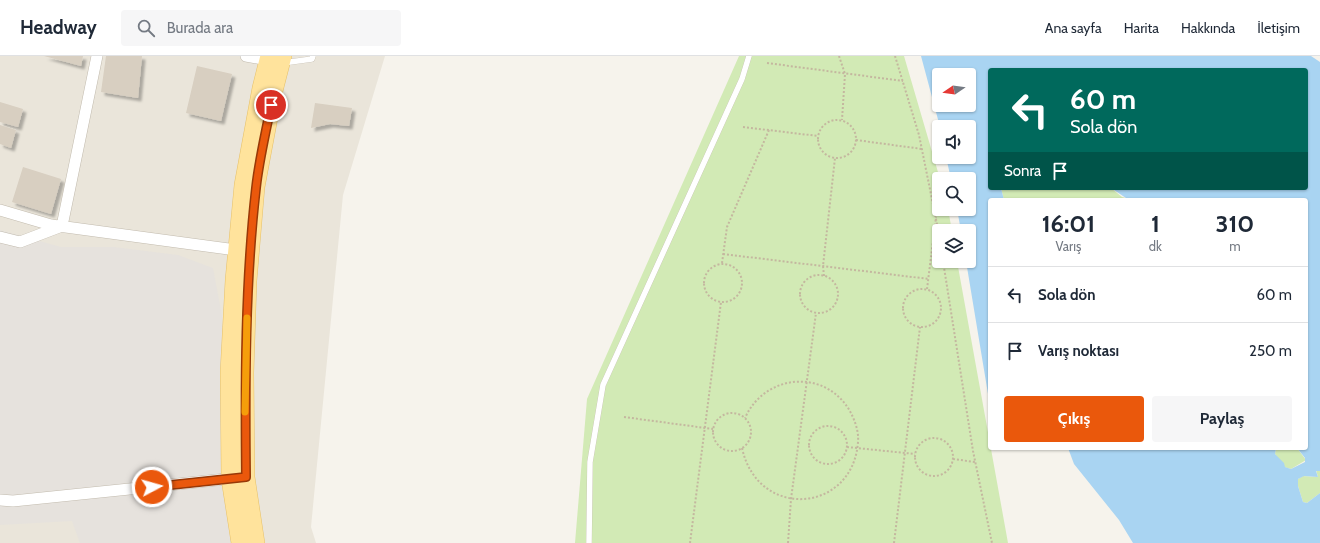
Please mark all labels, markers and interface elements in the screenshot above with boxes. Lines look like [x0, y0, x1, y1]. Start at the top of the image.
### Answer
search box [121, 10, 401, 46]
text: Headway [20, 16, 97, 39]
icon: search [135, 17, 157, 39]
text: Burada ara [167, 19, 233, 37]
text: Ana sayfa [1045, 19, 1102, 37]
text: Harita [1124, 19, 1159, 37]
text: Hakkında [1181, 19, 1235, 37]
text: İletişim [1257, 19, 1300, 37]
north arrow [932, 68, 976, 112]
map controls [932, 68, 976, 268]
text: 60 m [1070, 82, 1136, 116]
icon: left [1004, 84, 1056, 136]
pin [254, 88, 288, 122]
icon: arrive [260, 94, 282, 116]
text: Sola dön [1070, 116, 1137, 138]
button: sound [932, 120, 976, 164]
icon: arrive [1049, 160, 1071, 182]
text: Sonra [1004, 162, 1041, 180]
button: search [932, 172, 976, 216]
text: 16:01 [1042, 209, 1095, 238]
text: 1 [1151, 209, 1160, 238]
text: 310 [1216, 209, 1254, 238]
button: layers [932, 224, 976, 268]
text: Varış [1055, 238, 1081, 254]
text: dk [1149, 238, 1162, 254]
text: m [1229, 238, 1241, 254]
icon: left [1004, 284, 1026, 306]
text: Sola dön [1038, 286, 1095, 304]
text: 60 m [1256, 286, 1292, 304]
icon: arrive [1004, 340, 1026, 362]
text: Varış noktası [1038, 342, 1119, 360]
text: 250 m [1249, 342, 1292, 360]
button: Çıkış [1004, 396, 1144, 442]
button: Paylaş [1152, 396, 1292, 442]
position arrow [131, 466, 173, 508]

